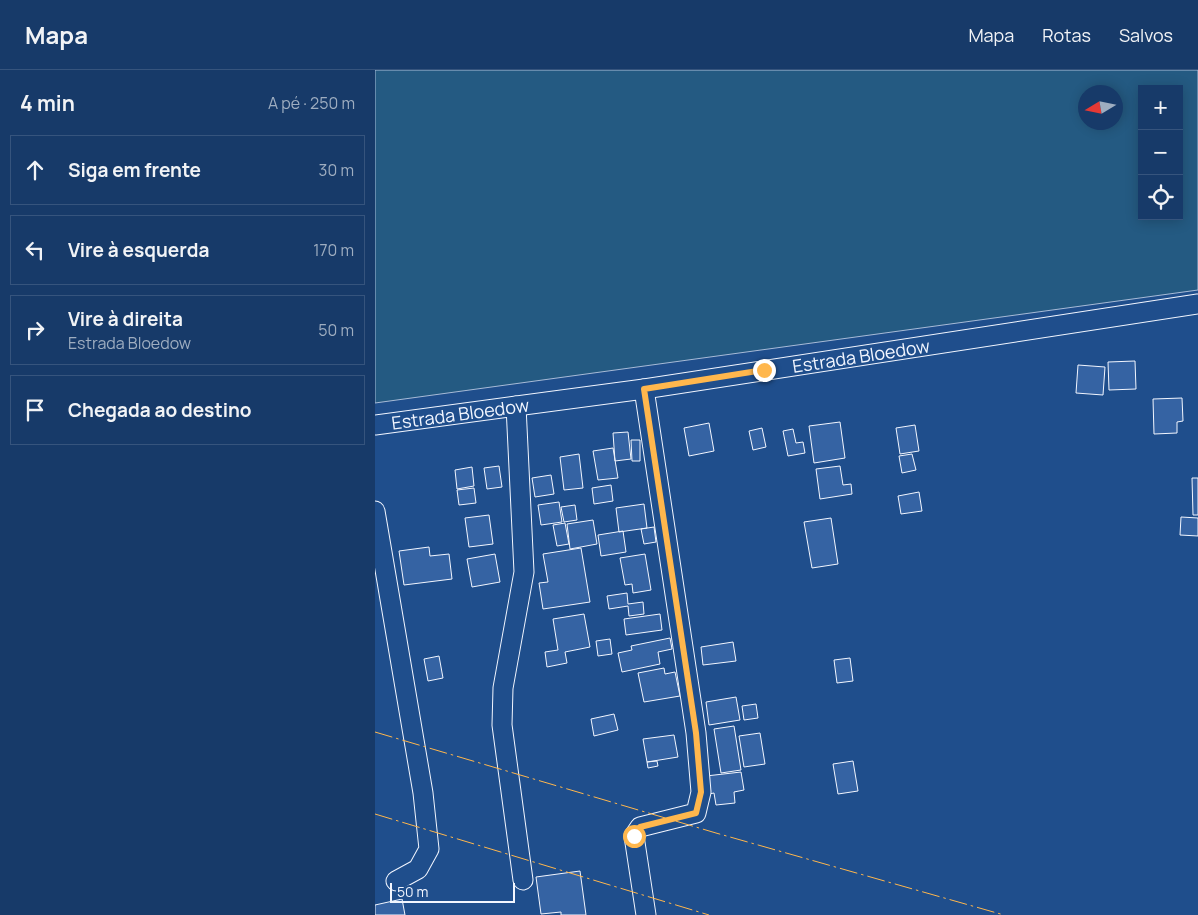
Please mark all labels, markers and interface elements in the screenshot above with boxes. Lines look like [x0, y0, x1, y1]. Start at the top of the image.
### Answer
text: Mapa [25, 18, 88, 51]
text: Mapa [968, 23, 1014, 47]
text: Rotas [1042, 23, 1091, 47]
text: Salvos [1119, 23, 1173, 47]
north arrow [1078, 85, 1123, 130]
map controls [1138, 85, 1183, 220]
button: + [1138, 85, 1183, 130]
text: 4 min [20, 89, 75, 117]
text: A pé · 250 m [268, 92, 355, 114]
button: − [1138, 130, 1183, 175]
icon: ahead [21, 156, 49, 184]
text: Siga em frente [68, 157, 201, 183]
text: 30 m [319, 159, 354, 181]
button: locate [1138, 175, 1183, 220]
icon: left [21, 236, 49, 264]
text: Vire à esquerda [68, 237, 209, 263]
text: 170 m [313, 239, 354, 261]
text: Vire à direita [68, 306, 183, 332]
icon: right [21, 316, 49, 344]
text: 50 m [318, 319, 354, 341]
text: Estrada Bloedow [68, 332, 191, 354]
street label: Estrada Bloedow [791, 333, 932, 378]
route end [753, 359, 776, 382]
street label: Estrada Bloedow [390, 392, 531, 435]
icon: arrive [21, 396, 49, 424]
text: Chegada ao destino [68, 397, 251, 423]
route start [623, 825, 646, 848]
scale bar [390, 880, 515, 903]
text: 50 m [397, 882, 428, 901]

